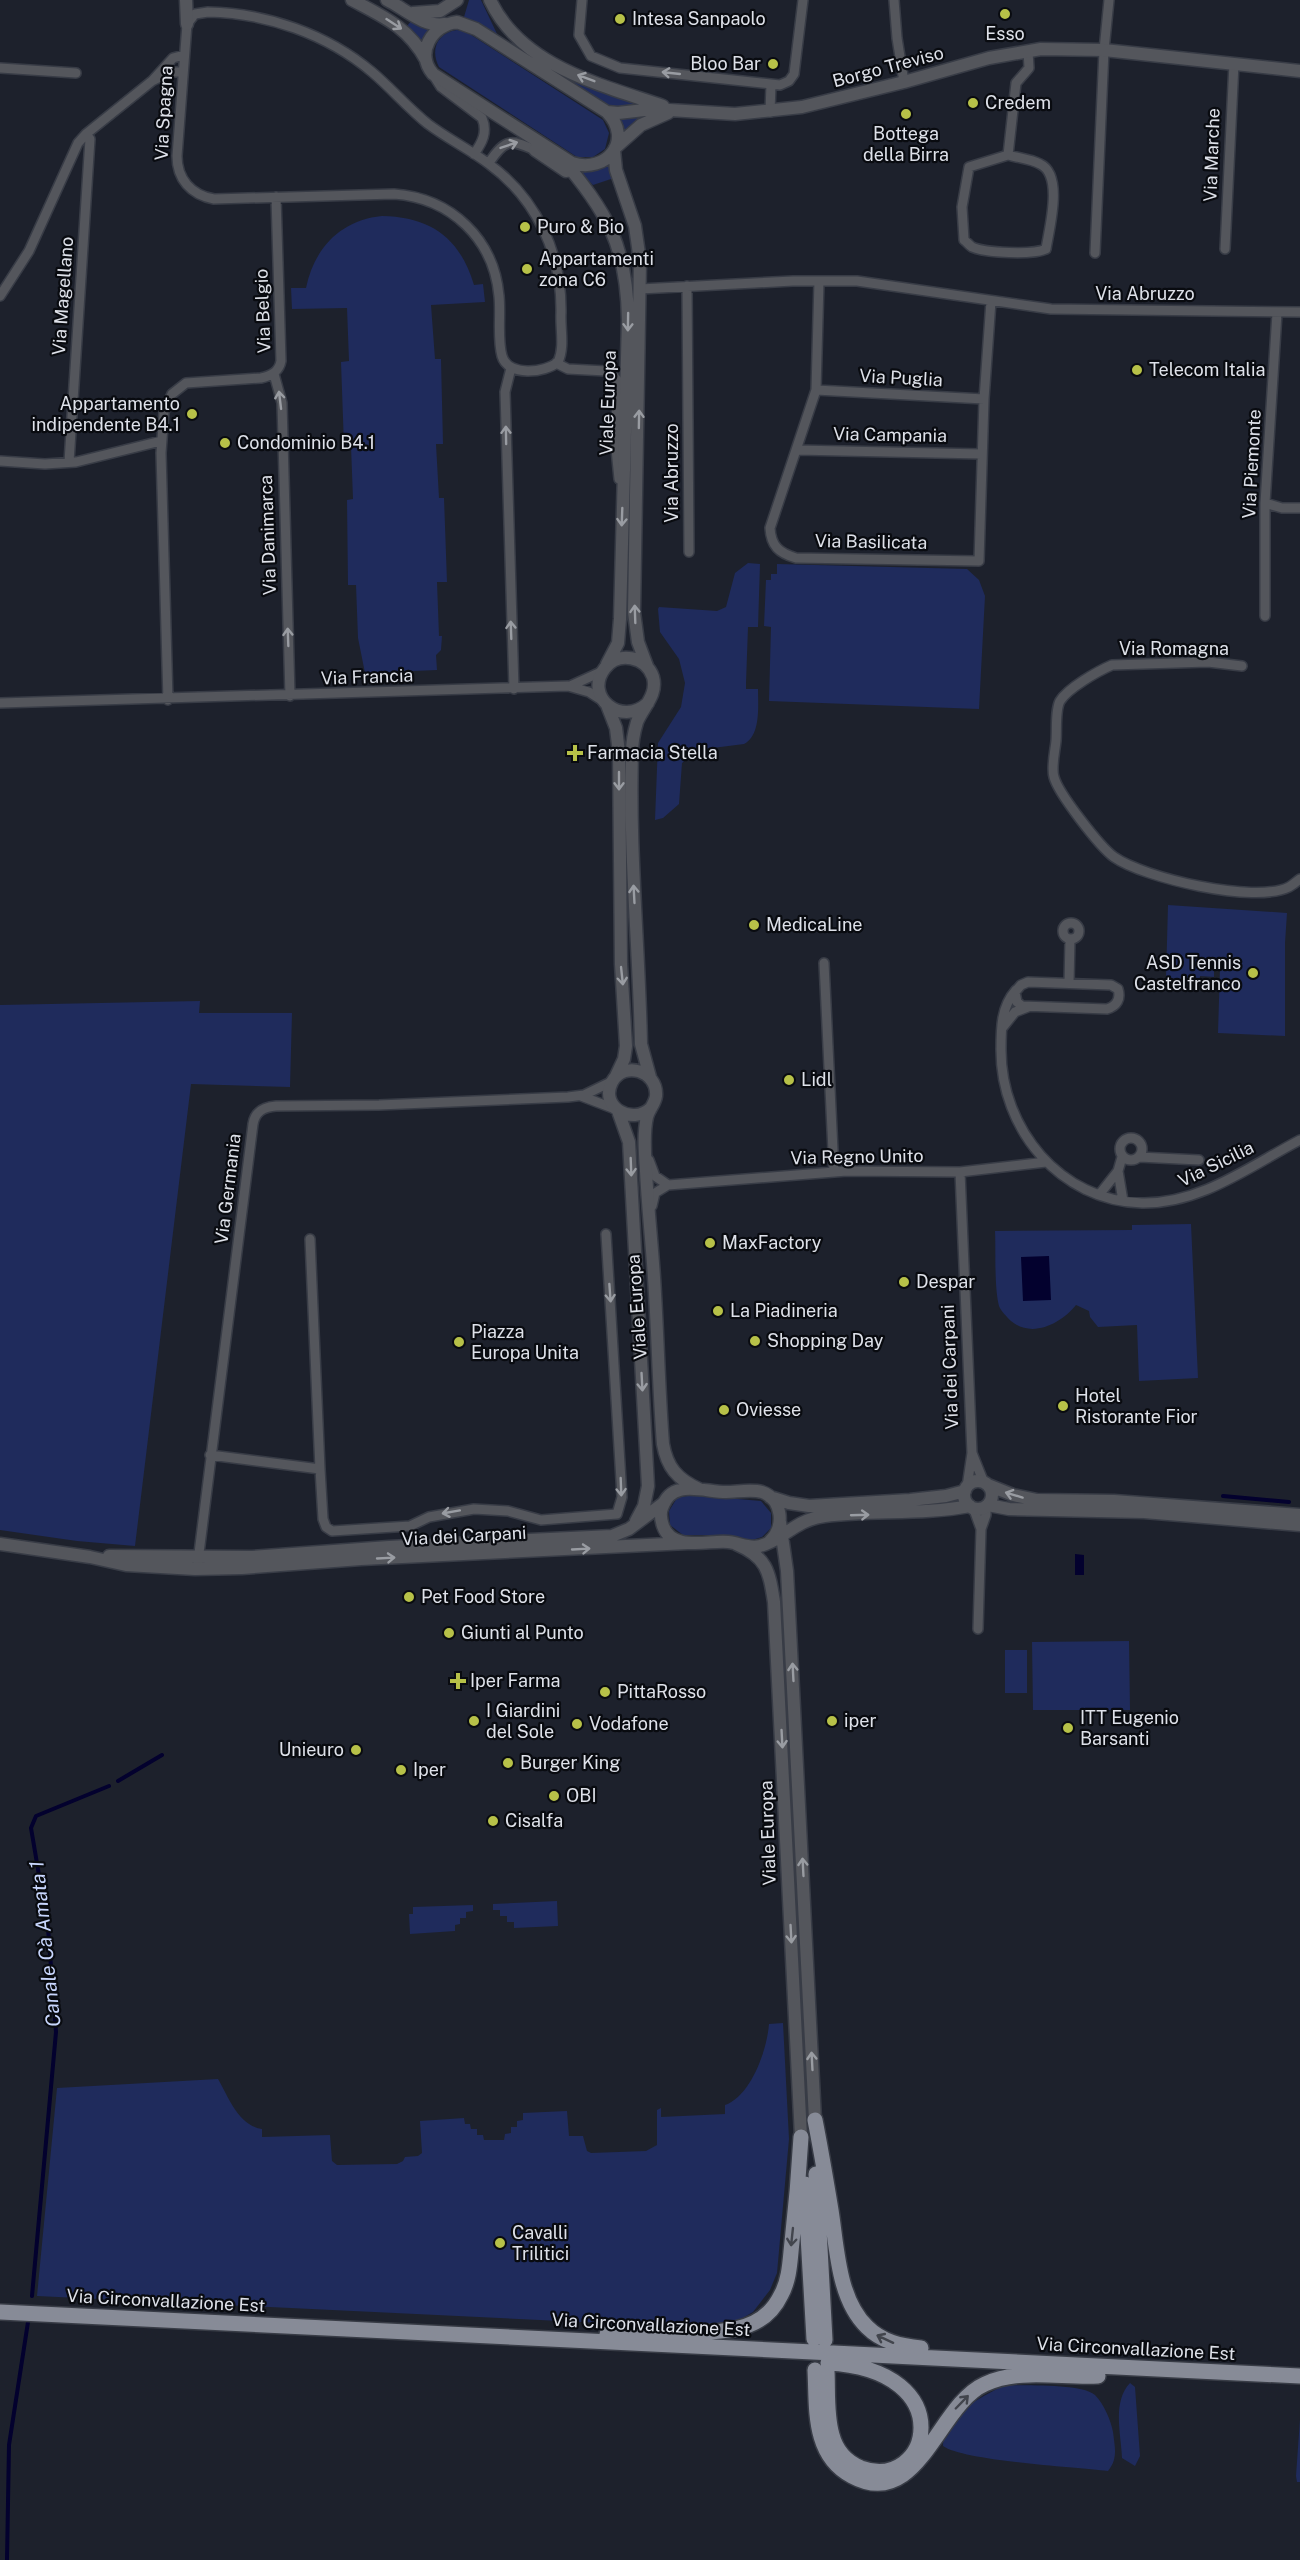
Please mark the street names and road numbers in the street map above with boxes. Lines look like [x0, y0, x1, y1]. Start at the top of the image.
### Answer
street label: Borgo Treviso [830, 42, 946, 91]
street label: Via Spagna [151, 65, 176, 161]
street label: Via Marche [1199, 108, 1224, 202]
street label: Via Magellano [48, 236, 77, 356]
street label: Via Belgio [251, 268, 274, 354]
street label: Via Abruzzo [1095, 283, 1195, 304]
street label: Viale Europa [595, 350, 620, 456]
street label: Via Puglia [859, 365, 943, 390]
street label: Via Piemonte [1238, 409, 1265, 519]
street label: Via Abruzzo [661, 423, 682, 523]
street label: Via Campania [833, 423, 947, 446]
street label: Via Danimarca [255, 475, 280, 595]
street label: Via Basilicata [815, 530, 927, 553]
street label: Via Romagna [1119, 638, 1229, 659]
street label: Via Francia [320, 664, 414, 689]
street label: Via Germania [210, 1132, 245, 1246]
street label: Via Sicilia [1175, 1136, 1257, 1191]
street label: Via Regno Unito [790, 1145, 924, 1168]
street label: Viale Europa [622, 1254, 651, 1360]
street label: Via dei Carpani [937, 1304, 962, 1430]
street label: Via dei Carpani [401, 1522, 527, 1549]
street label: Viale Europa [755, 1780, 780, 1886]
street label: Via Circonvallazione Est [66, 2285, 266, 2316]
street label: Via Circonvallazione Est [551, 2309, 751, 2340]
street label: Via Circonvallazione Est [1036, 2333, 1236, 2364]

